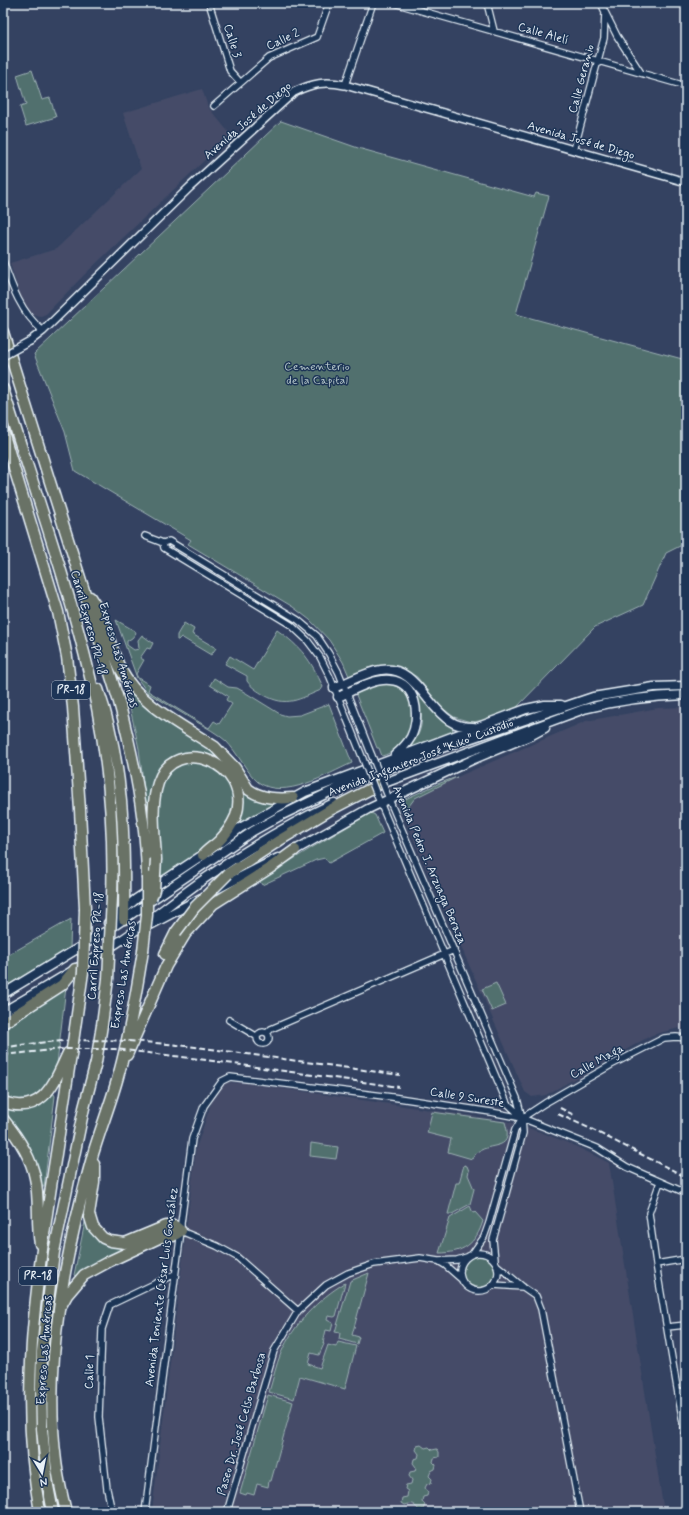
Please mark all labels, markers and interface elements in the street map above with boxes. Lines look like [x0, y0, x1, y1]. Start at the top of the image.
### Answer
street label: Calle Alelí [516, 19, 570, 49]
street label: Calle 3 [219, 22, 245, 60]
street label: Calle 2 [264, 25, 302, 55]
street label: Calle Geranio [565, 42, 599, 115]
street label: Avenida José de Diego [201, 79, 295, 163]
street label: Avenida José de Diego [525, 118, 637, 164]
park label: Cementerio de la Capital [284, 359, 350, 389]
street label: Carril Expreso PR-18 [66, 569, 110, 677]
street label: Expreso Las Américas [94, 600, 142, 710]
road number: PR-18 [52, 681, 90, 699]
street label: Avenida Ingeniero José "Kiko" Custodio [326, 715, 517, 802]
street label: Avenida Pedro J. Arzuaga Beraza [388, 783, 470, 947]
street label: Carril Expreso PR-18 [84, 891, 108, 1001]
street label: Expreso Las Américas [108, 919, 141, 1030]
street label: Calle Maga [568, 1041, 627, 1084]
street label: Calle 9 Sureste [429, 1084, 505, 1112]
street label: Avenida Teniente César Luis González [142, 1186, 182, 1388]
road number: PR-18 [19, 1267, 57, 1285]
street label: Expreso Las Américas [33, 1294, 57, 1405]
street label: Paseo Dr. José Celso Barbosa [214, 1350, 270, 1497]
street label: Calle 1 [81, 1355, 99, 1389]
north arrow [22, 1453, 62, 1493]
text: N [39, 1474, 48, 1489]

